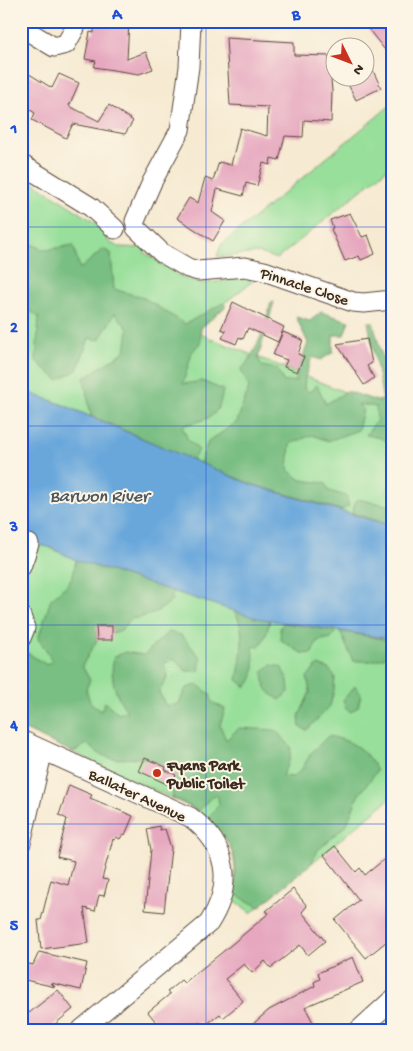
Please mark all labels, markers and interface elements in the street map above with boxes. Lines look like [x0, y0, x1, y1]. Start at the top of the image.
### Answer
text: A [111, 7, 123, 26]
text: B [291, 7, 301, 26]
north arrow [326, 38, 376, 88]
text: N [348, 60, 367, 78]
text: 1 [10, 121, 17, 140]
street label: Pinnacle Close [256, 265, 351, 312]
text: 2 [10, 320, 18, 339]
water label: Barwon River [50, 487, 152, 508]
text: 3 [9, 519, 18, 538]
text: 4 [9, 718, 18, 737]
place label: Fyans Park Public Toilet [166, 758, 246, 795]
street label: Ballater Avenue [84, 766, 189, 828]
marker: Fyans Park Public Toilet [151, 767, 163, 779]
text: 5 [10, 918, 19, 937]

